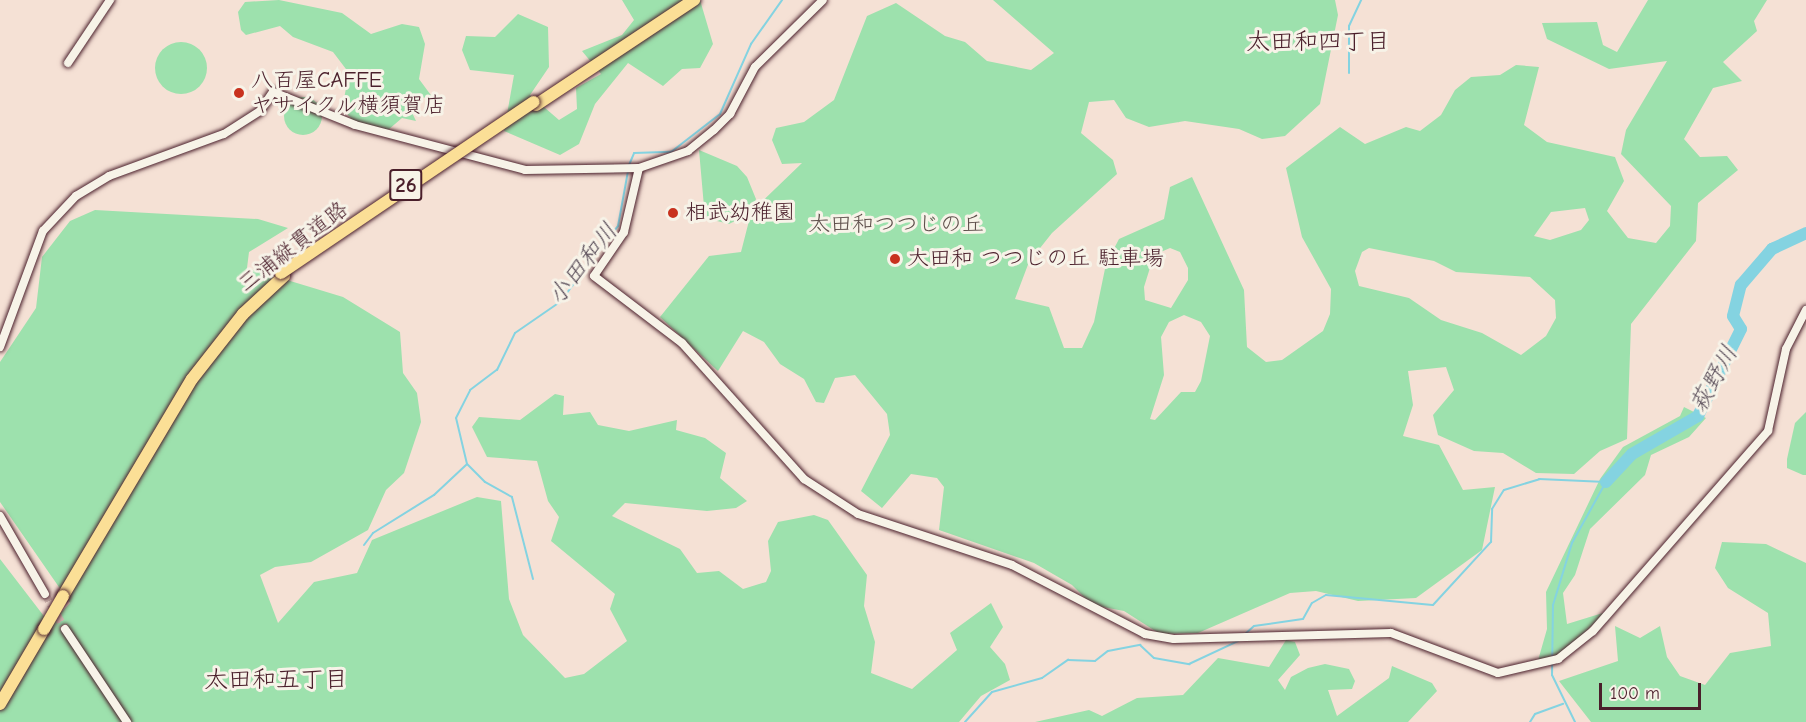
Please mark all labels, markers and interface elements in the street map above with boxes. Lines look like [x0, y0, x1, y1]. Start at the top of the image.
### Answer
district label: 太田和四丁目 [1246, 28, 1390, 56]
place label: 八百屋CAFFE ヤサイクル横須賀店 [251, 67, 449, 118]
marker: 八百屋CAFFE ヤサイクル横須賀店 [232, 86, 246, 100]
road number: 26 [388, 167, 424, 203]
street label: 三浦縦貫道路 [233, 196, 353, 298]
place label: 相武幼稚園 [685, 200, 795, 226]
marker: 相武幼稚園 [666, 206, 680, 220]
park label: 太田和つつじの丘 [808, 212, 984, 238]
water label: 小田和川 [542, 217, 624, 311]
place label: 大田和 つつじの丘 駐車場 [907, 246, 1164, 272]
marker: 大田和 つつじの丘 駐車場 [888, 252, 902, 266]
water label: 萩野川 [1684, 341, 1744, 417]
district label: 太田和五丁目 [204, 666, 348, 694]
scale bar [1602, 671, 1704, 709]
text: 100 m [1610, 683, 1660, 704]

